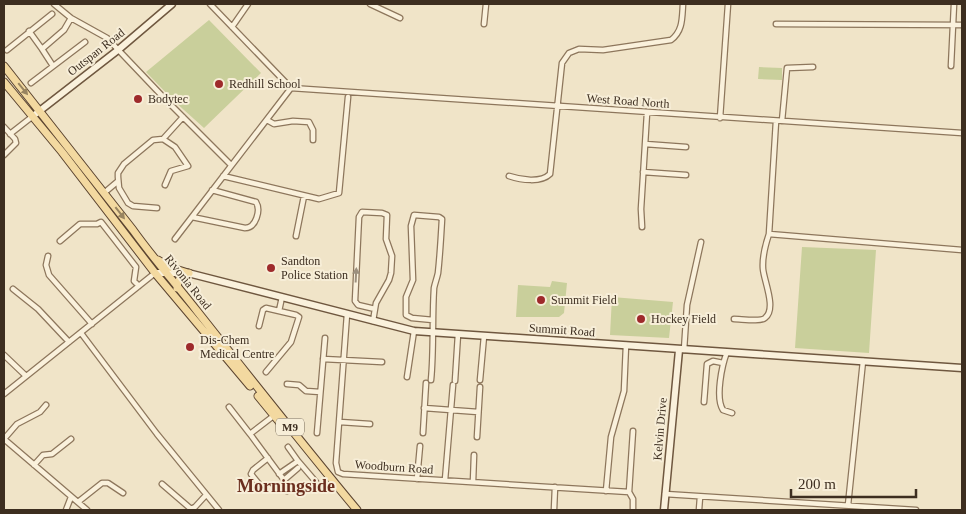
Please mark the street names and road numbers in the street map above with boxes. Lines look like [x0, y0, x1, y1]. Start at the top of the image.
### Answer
street label: Outspan Road [65, 25, 127, 79]
street label: West Road North [586, 91, 670, 111]
street label: Rivonia Road [162, 252, 214, 312]
street label: Summit Road [528, 321, 596, 339]
street label: Kelvin Drive [650, 397, 670, 461]
road number: M9 [276, 418, 304, 436]
street label: Woodburn Road [354, 457, 434, 477]

